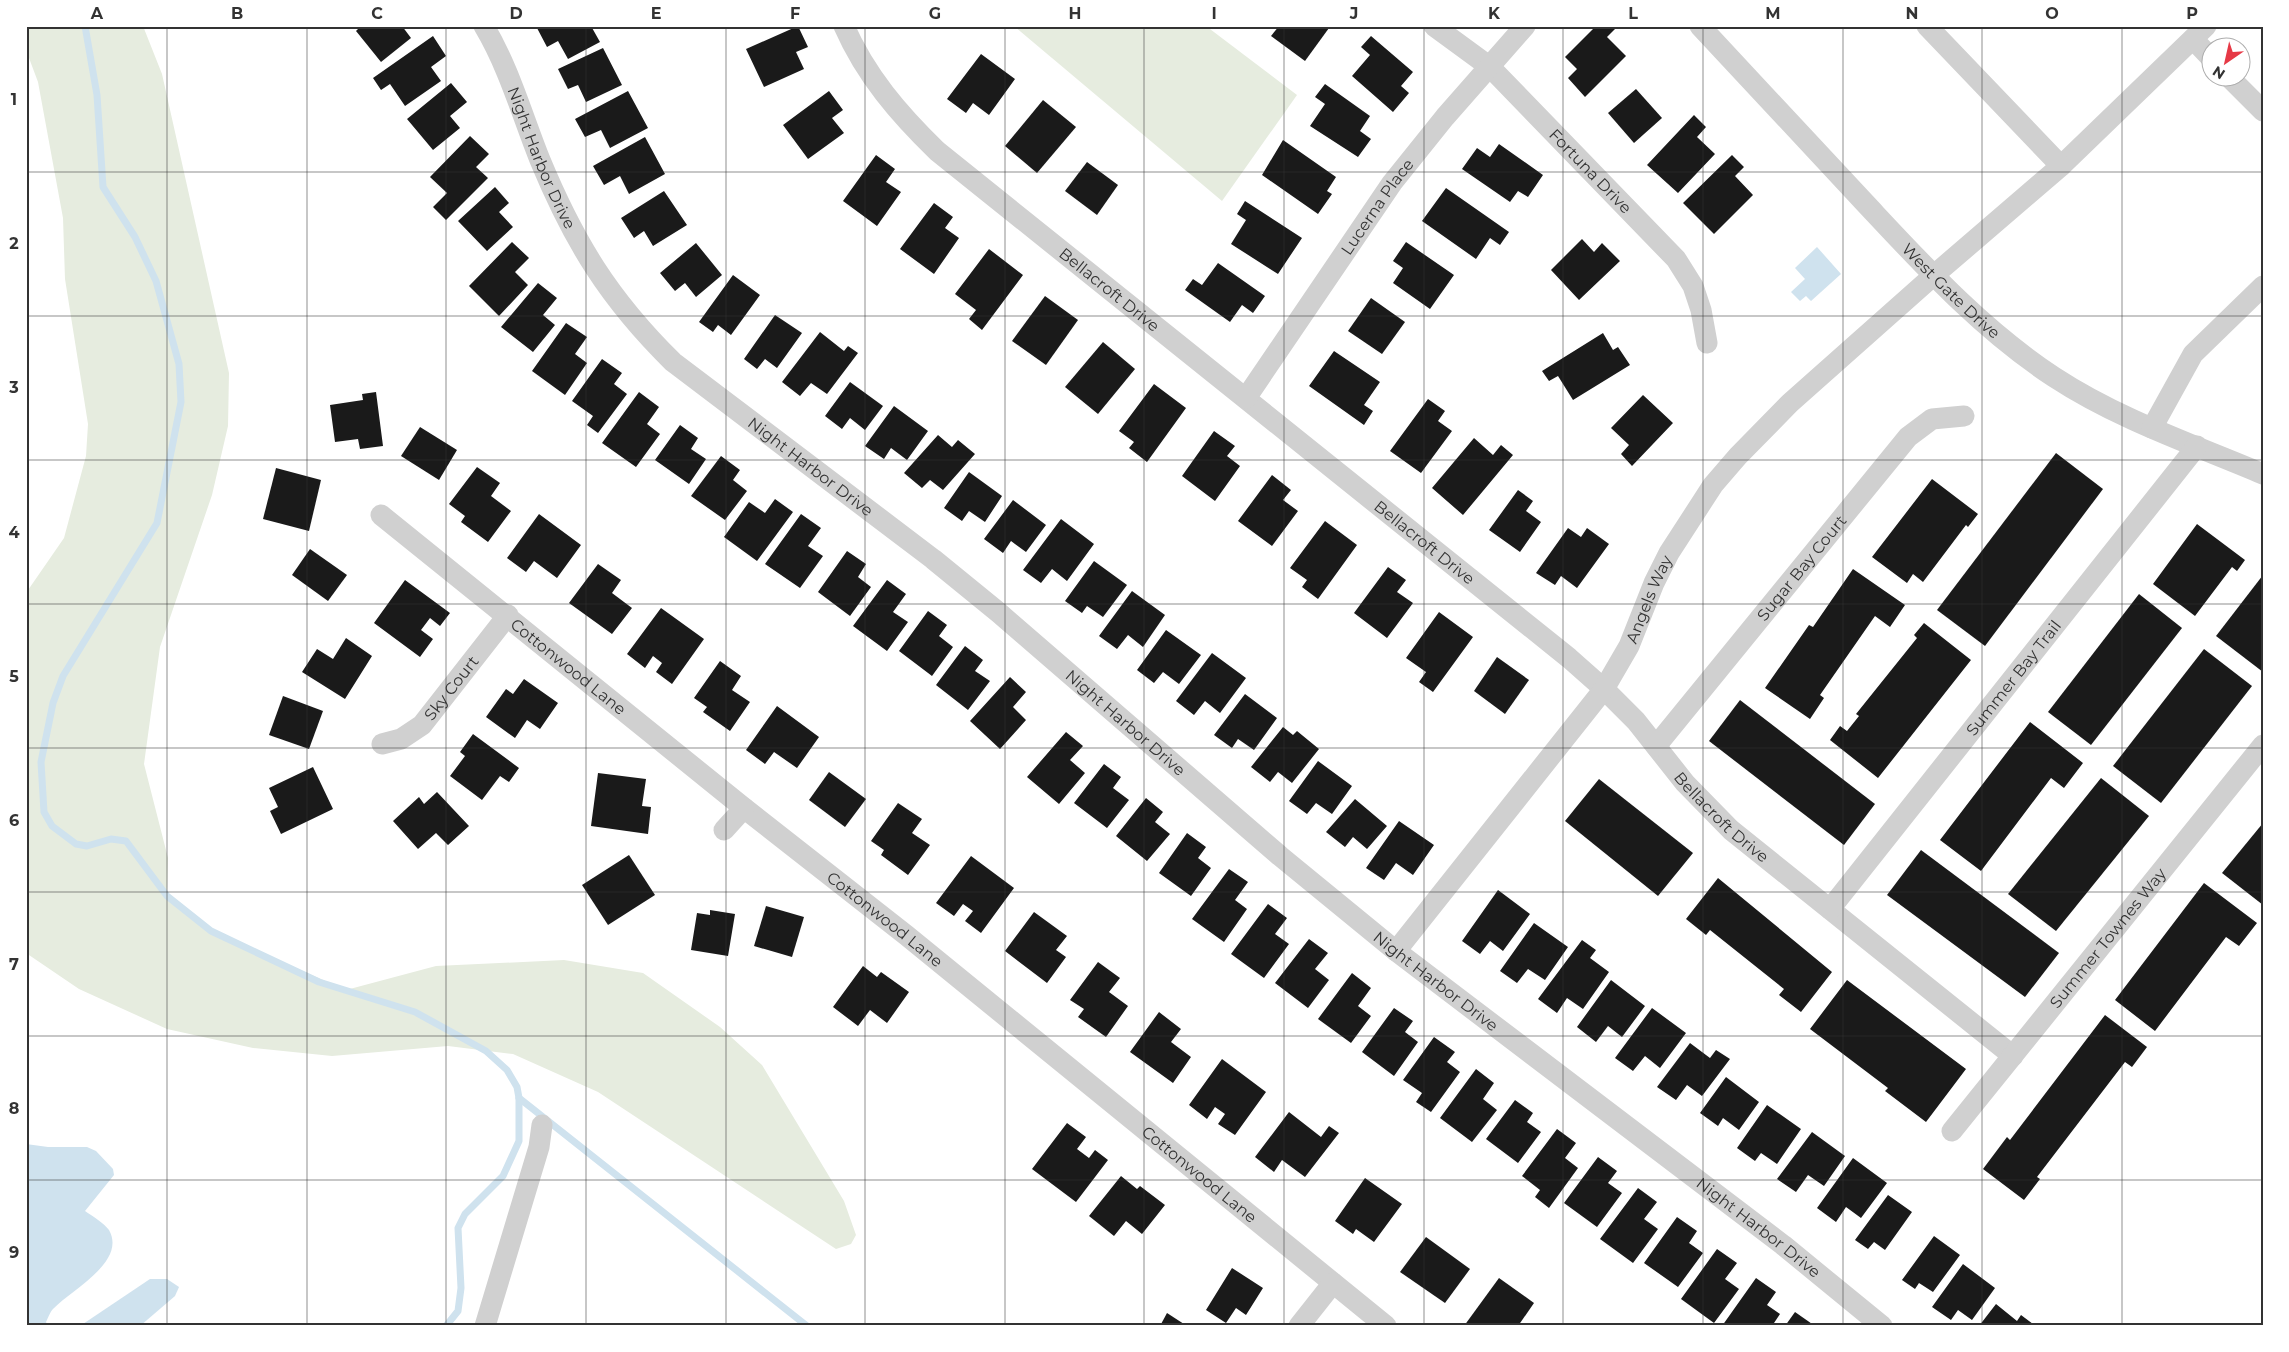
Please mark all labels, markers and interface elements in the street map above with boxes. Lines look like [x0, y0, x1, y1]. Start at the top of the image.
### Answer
text: A [90, 4, 104, 23]
text: B [231, 4, 243, 23]
text: C [371, 4, 383, 23]
text: D [509, 4, 523, 23]
text: E [651, 4, 661, 23]
text: F [790, 4, 800, 23]
text: G [929, 4, 941, 23]
text: H [1069, 4, 1081, 23]
text: I [1211, 4, 1217, 23]
text: J [1349, 4, 1358, 23]
text: K [1488, 4, 1501, 23]
text: L [1628, 4, 1638, 23]
text: M [1765, 4, 1781, 23]
text: N [1906, 4, 1918, 23]
text: O [2045, 4, 2059, 23]
text: P [2186, 4, 2198, 23]
north arrow [2202, 38, 2252, 88]
text: N [2209, 62, 2228, 83]
street label: Night Harbor Drive [504, 84, 580, 232]
text: 1 [11, 90, 17, 109]
street label: Fortuna Drive [1545, 125, 1636, 217]
street label: Lucerna Place [1337, 155, 1417, 258]
text: 2 [9, 234, 19, 253]
street label: West Gate Drive [1898, 239, 2004, 342]
street label: Bellacroft Drive [1056, 243, 1164, 335]
text: 3 [8, 378, 19, 397]
street label: Night Harbor Drive [744, 413, 877, 520]
street label: Bellacroft Drive [1371, 496, 1479, 588]
street label: Sugar Bay Court [1753, 511, 1850, 624]
text: 4 [8, 523, 20, 542]
street label: Angels Way [1622, 552, 1676, 646]
street label: Cottonwood Lane [507, 614, 630, 719]
street label: Summer Bay Trail [1962, 616, 2065, 739]
street label: Sky Court [420, 651, 482, 724]
street label: Night Harbor Drive [1062, 666, 1189, 779]
text: 5 [9, 667, 19, 686]
street label: Bellacroft Drive [1670, 768, 1773, 866]
text: 6 [9, 811, 19, 830]
street label: Summer Townes Way [2046, 864, 2170, 1012]
street label: Cottonwood Lane [823, 867, 947, 971]
street label: Night Harbor Drive [1370, 927, 1502, 1035]
text: 7 [9, 955, 19, 974]
text: 8 [9, 1099, 19, 1118]
street label: Cottonwood Lane [1138, 1122, 1261, 1227]
street label: Night Harbor Drive [1693, 1173, 1825, 1281]
text: 9 [9, 1243, 19, 1262]

